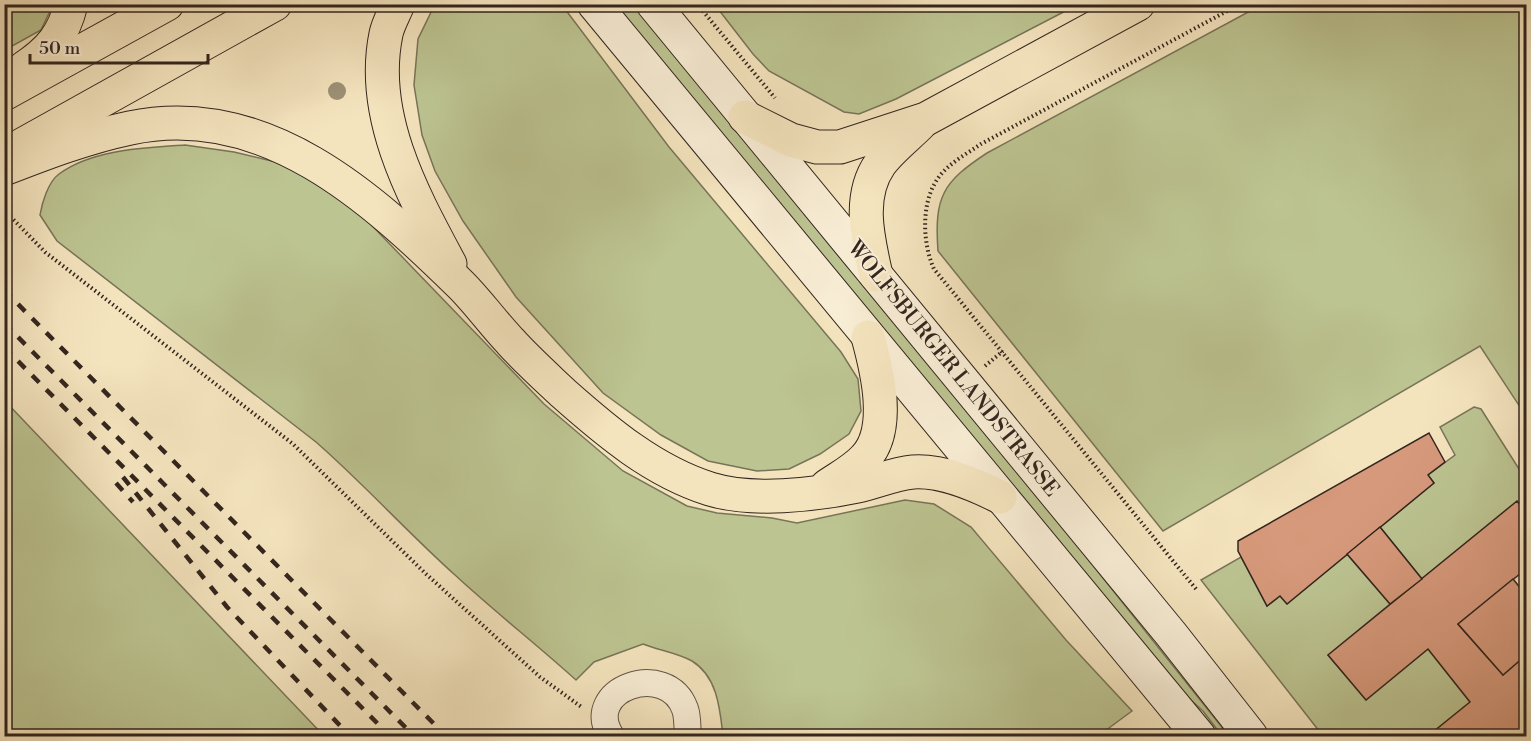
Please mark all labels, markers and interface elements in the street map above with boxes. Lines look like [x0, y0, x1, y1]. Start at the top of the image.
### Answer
scale bar [30, 27, 208, 65]
text: 50 m [39, 37, 81, 60]
street label: WOLFSBURGER LANDSTRASSE [841, 235, 1064, 502]

